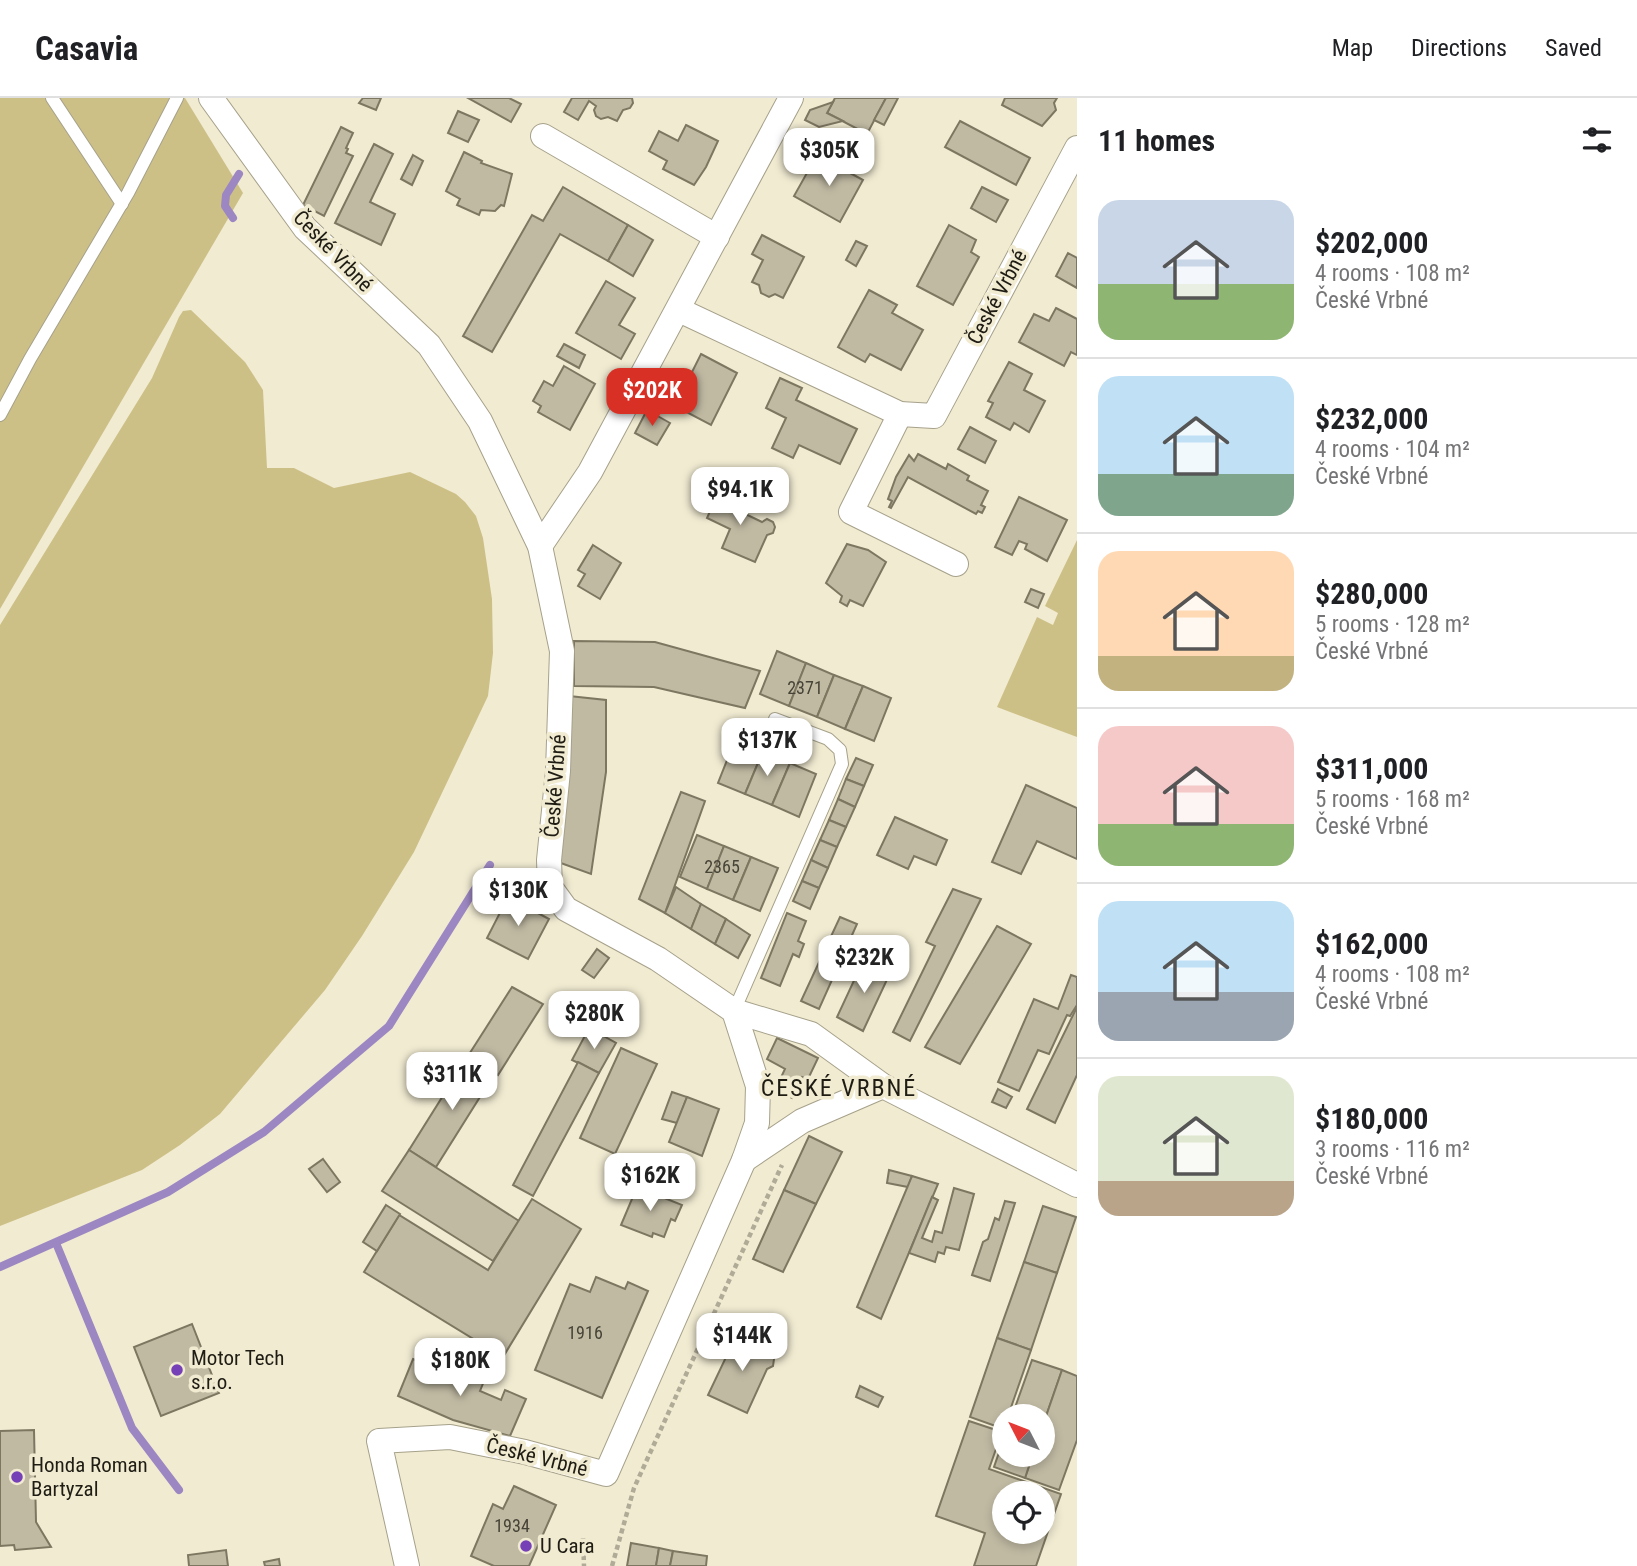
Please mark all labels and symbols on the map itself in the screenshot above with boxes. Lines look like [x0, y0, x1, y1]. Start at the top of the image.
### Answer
pin: $305K [780, 129, 878, 188]
street label: České Vrbné [288, 205, 378, 297]
street label: České Vrbné [962, 246, 1032, 348]
pin: $202K [603, 368, 701, 428]
pin: $94.1K [683, 468, 797, 527]
house number: 2371 [787, 677, 823, 698]
pin: $137K [718, 718, 816, 778]
street label: České Vrbné [539, 733, 571, 838]
house number: 2365 [704, 856, 740, 877]
pin: $130K [469, 868, 567, 928]
pin: $232K [815, 936, 913, 995]
pin: $280K [545, 992, 643, 1051]
pin: $311K [403, 1052, 501, 1112]
district label: ČESKÉ VRBNÉ [761, 1073, 917, 1102]
pin: $162K [601, 1154, 699, 1213]
pin: $144K [693, 1314, 791, 1373]
house number: 1916 [567, 1322, 603, 1343]
pin: $180K [411, 1338, 509, 1398]
place label: Motor Tech s.r.o. [191, 1346, 284, 1394]
marker: Motor Tech s.r.o. [169, 1362, 185, 1378]
north arrow [992, 1404, 1055, 1466]
street label: České Vrbné [484, 1433, 590, 1481]
place label: Honda Roman Bartyzal [31, 1453, 148, 1501]
marker: Honda Roman Bartyzal [9, 1469, 25, 1485]
house number: 1934 [494, 1515, 530, 1536]
place label: U Cara [540, 1534, 595, 1558]
marker: U Cara [518, 1538, 534, 1554]

